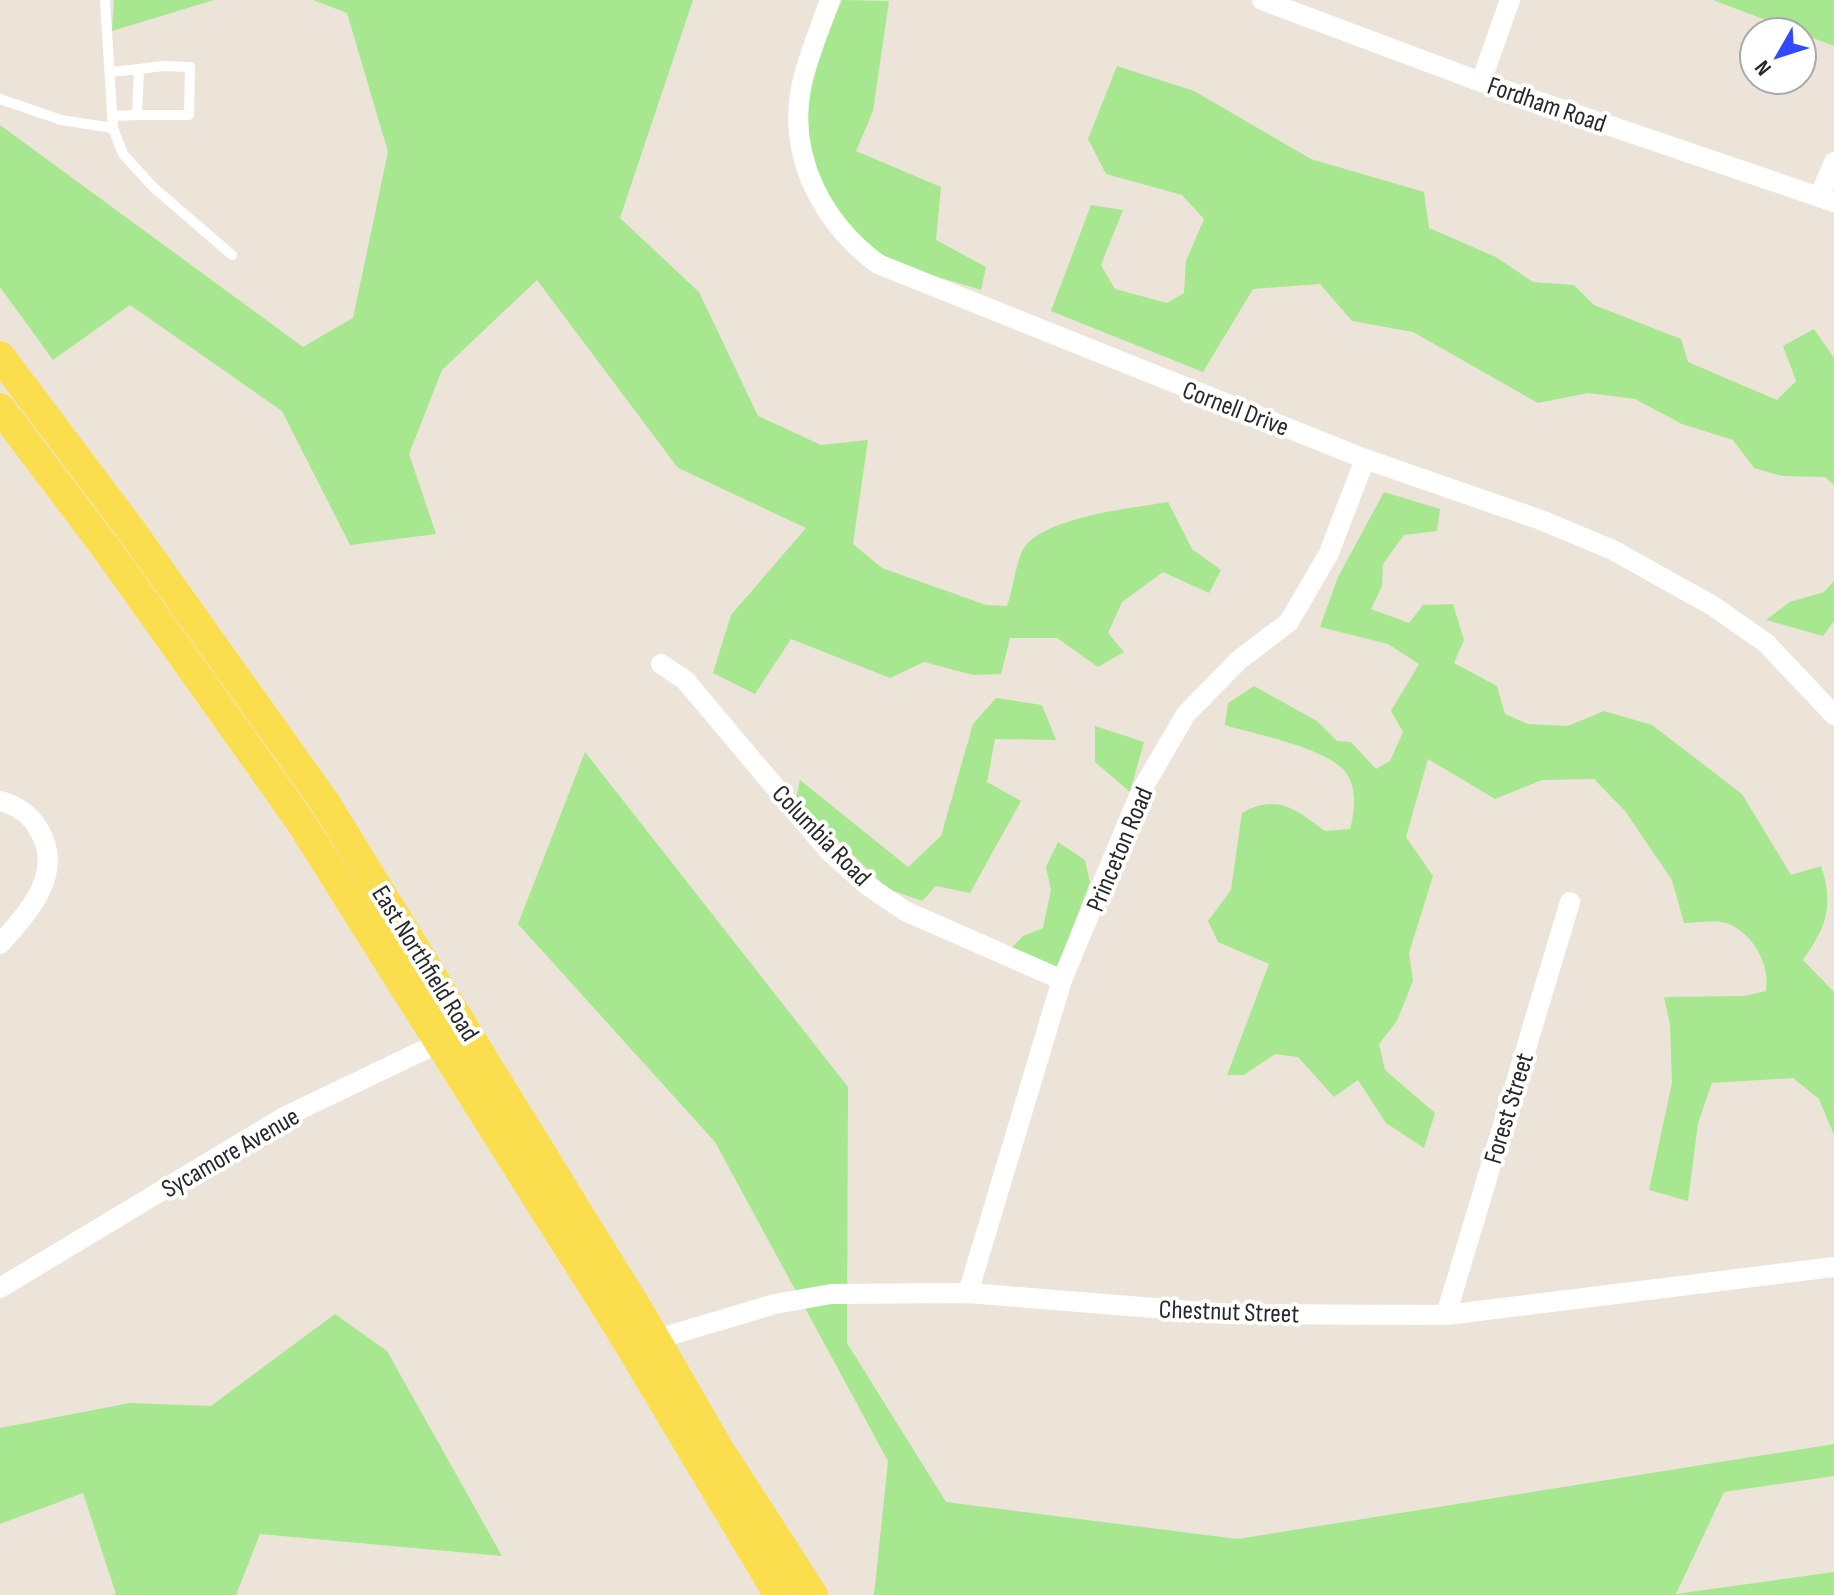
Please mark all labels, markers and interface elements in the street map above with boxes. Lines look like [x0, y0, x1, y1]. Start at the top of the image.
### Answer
north arrow [1738, 16, 1818, 96]
text: N [1749, 55, 1778, 81]
street label: Fordham Road [1483, 71, 1610, 140]
street label: Cornell Drive [1178, 375, 1293, 444]
street label: Columbia Road [765, 779, 877, 893]
street label: Princeton Road [1080, 783, 1160, 916]
street label: East Northfield Road [365, 880, 485, 1047]
street label: Forest Street [1478, 1049, 1541, 1168]
street label: Sycamore Avenue [156, 1101, 305, 1205]
street label: Chestnut Street [1158, 1295, 1300, 1330]

